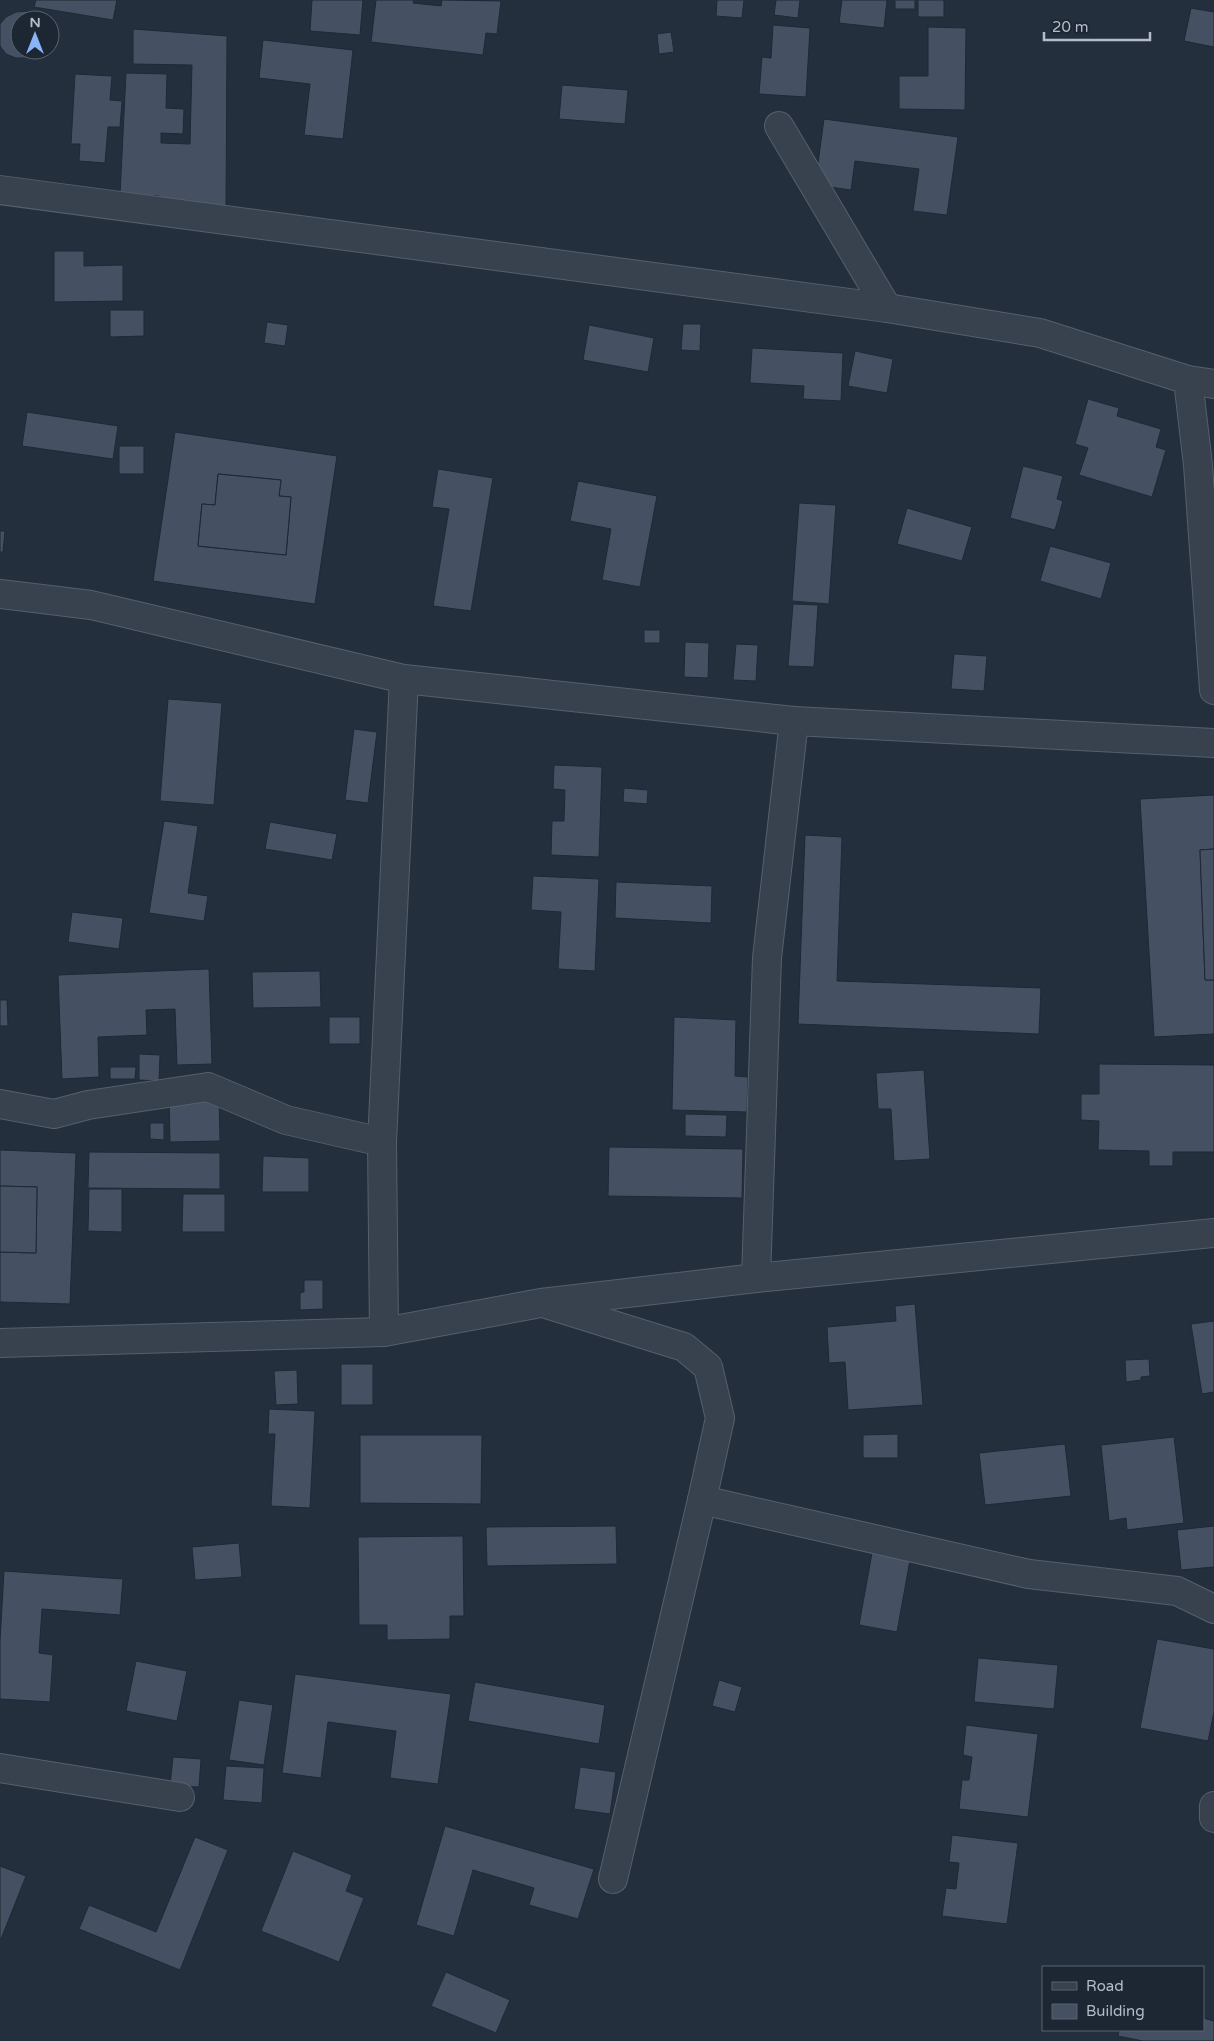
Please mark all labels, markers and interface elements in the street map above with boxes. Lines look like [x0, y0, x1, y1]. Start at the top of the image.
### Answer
north arrow [10, 10, 60, 60]
scale bar [1044, 10, 1150, 42]
text: N [29, 14, 41, 31]
text: 20 m [1052, 18, 1089, 36]
legend [1042, 1966, 1204, 2031]
text: Road [1086, 1977, 1124, 1995]
text: Building [1086, 2002, 1145, 2020]

